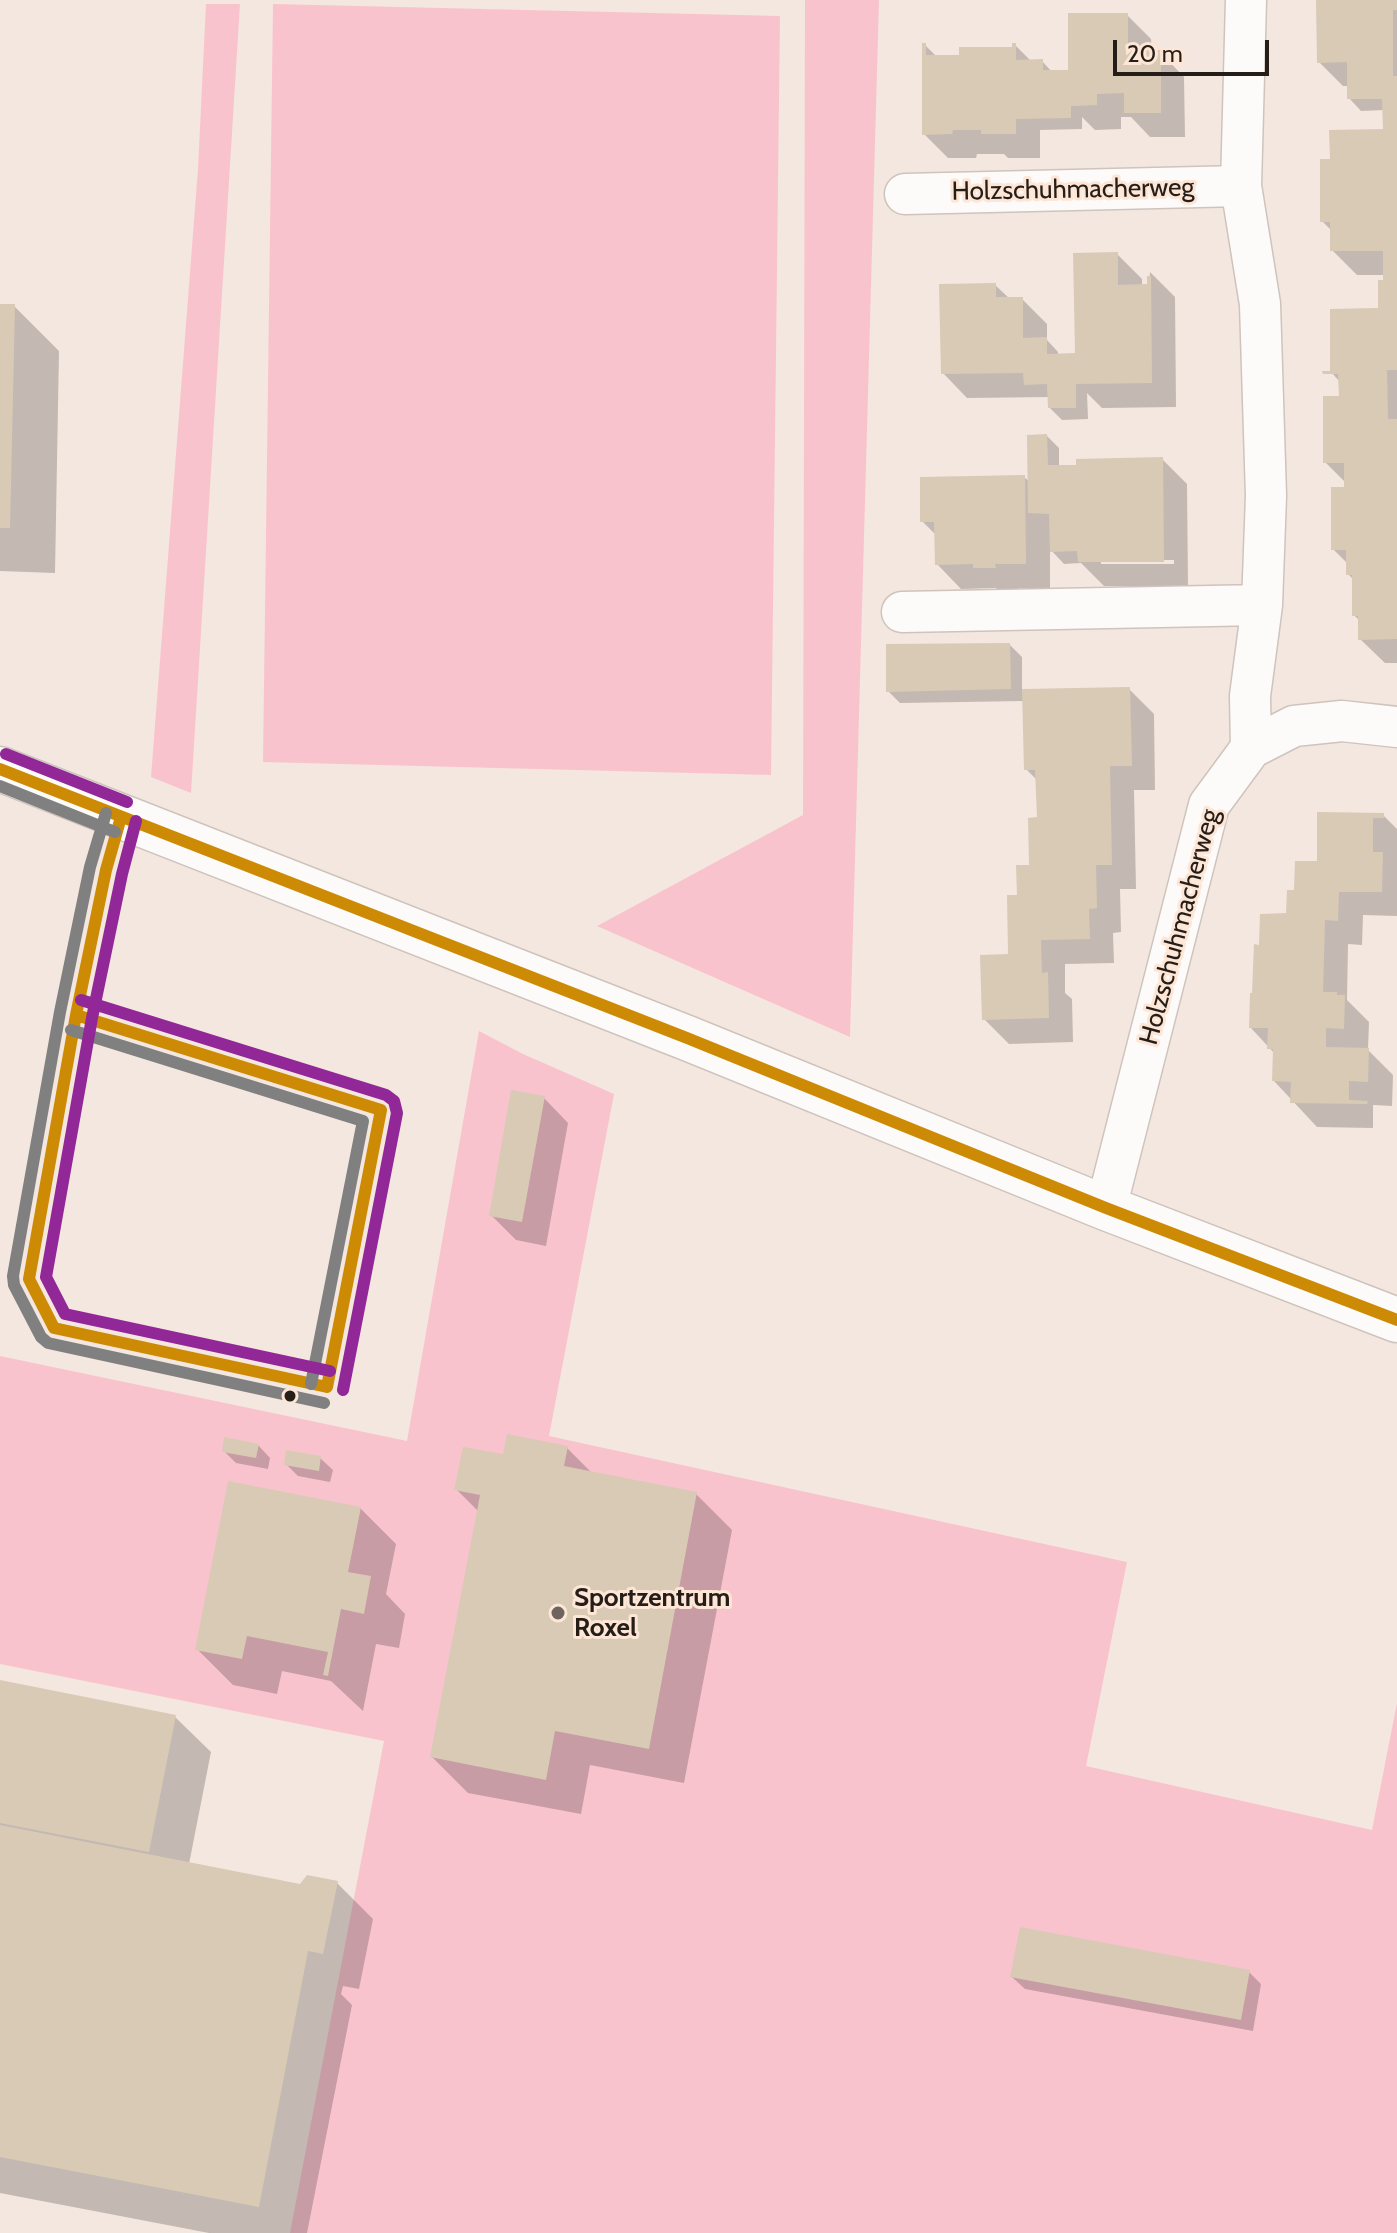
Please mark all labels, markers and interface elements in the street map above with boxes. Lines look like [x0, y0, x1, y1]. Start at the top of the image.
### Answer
scale bar [1117, 24, 1273, 74]
text: 20 m [1127, 39, 1183, 68]
street label: Holzschuhmacherweg [951, 172, 1195, 208]
street label: Holzschuhmacherweg [1134, 806, 1226, 1048]
unlabelled marker [282, 1388, 298, 1404]
place label: Sportzentrum Roxel [574, 1582, 730, 1644]
marker: Sportzentrum Roxel [549, 1604, 567, 1622]

